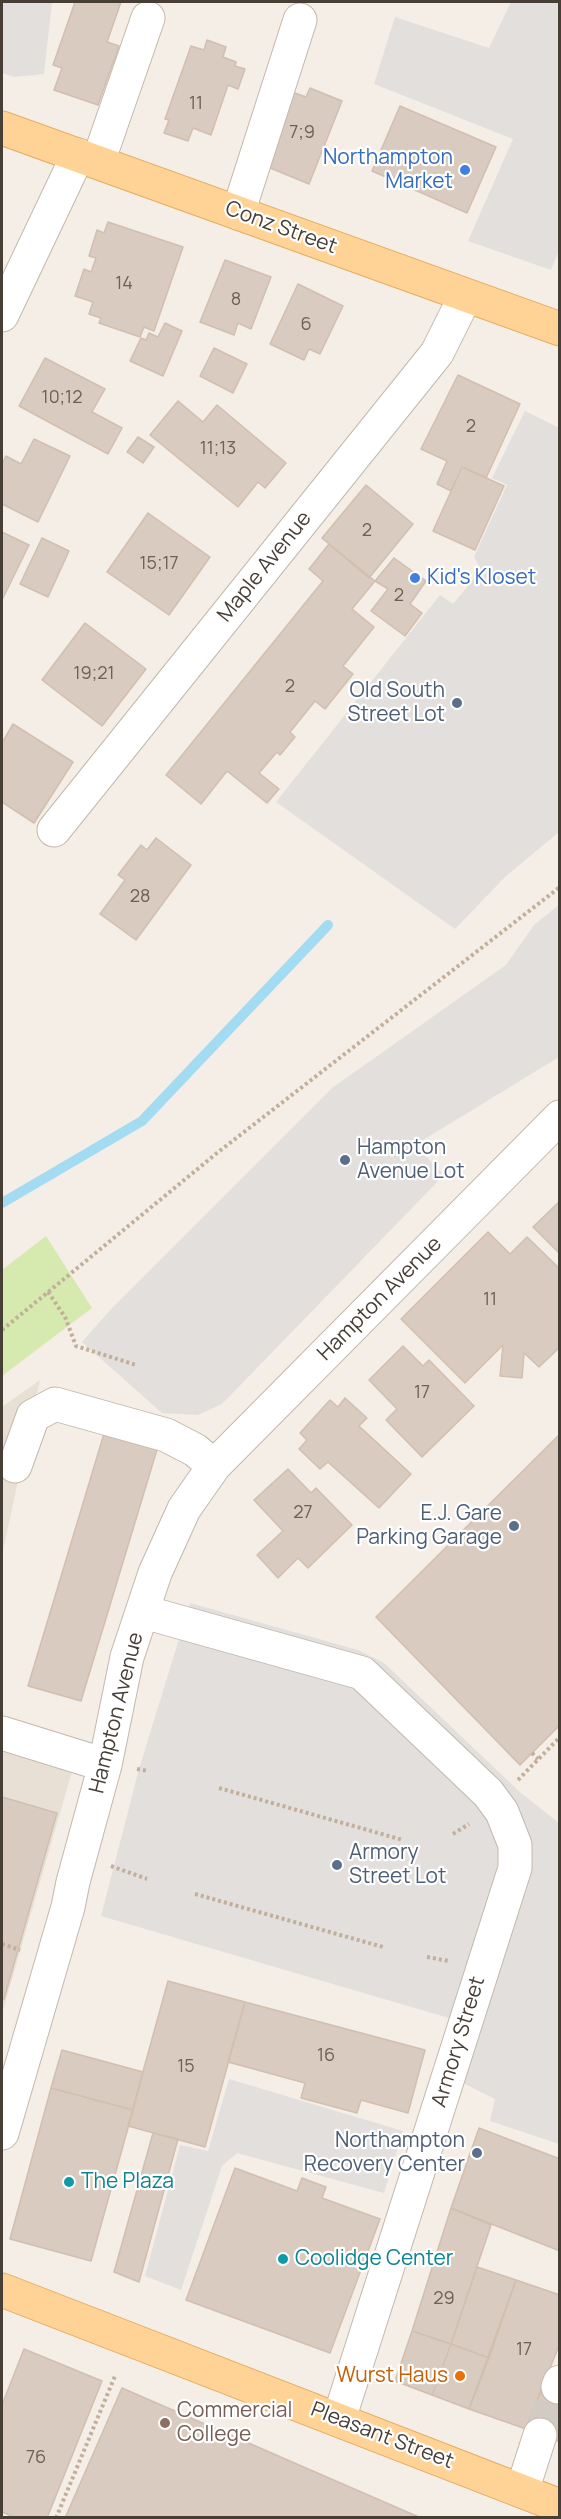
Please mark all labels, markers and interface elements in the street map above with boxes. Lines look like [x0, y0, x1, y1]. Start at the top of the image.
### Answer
house number: 11 [189, 93, 203, 115]
house number: 7;9 [289, 122, 315, 144]
place label: Northampton Market [323, 145, 453, 195]
marker: Northampton Market [458, 163, 472, 177]
street label: Conz Street [222, 196, 340, 260]
house number: 14 [115, 273, 133, 295]
house number: 8 [231, 289, 241, 311]
house number: 6 [300, 314, 312, 336]
house number: 10;12 [42, 387, 82, 409]
house number: 2 [466, 416, 476, 438]
house number: 11;13 [200, 438, 236, 460]
street label: Maple Avenue [213, 507, 317, 627]
house number: 2 [362, 520, 372, 542]
house number: 15;17 [140, 553, 178, 575]
place label: Kid's Kloset [427, 565, 536, 591]
marker: Kid's Kloset [408, 571, 422, 585]
house number: 2 [394, 585, 404, 607]
house number: 19;21 [74, 663, 114, 685]
house number: 2 [285, 676, 295, 698]
place label: Old South Street Lot [348, 678, 445, 728]
marker: Old South Street Lot [450, 696, 464, 710]
house number: 28 [130, 886, 150, 908]
place label: Hampton Avenue Lot [357, 1135, 465, 1185]
marker: Hampton Avenue Lot [338, 1153, 352, 1167]
street label: Hampton Avenue [313, 1232, 447, 1366]
house number: 11 [483, 1289, 497, 1311]
house number: 17 [414, 1382, 430, 1404]
place label: E.J. Gare Parking Garage [356, 1501, 502, 1551]
house number: 27 [293, 1502, 313, 1524]
marker: E.J. Gare Parking Garage [507, 1519, 521, 1533]
street label: Hampton Avenue [85, 1630, 149, 1796]
place label: Armory Street Lot [349, 1840, 446, 1890]
marker: Armory Street Lot [330, 1858, 344, 1872]
street label: Armory Street [427, 1974, 491, 2110]
house number: 16 [317, 2045, 335, 2067]
house number: 15 [177, 2056, 195, 2078]
place label: Northampton Recovery Center [304, 2128, 465, 2178]
marker: Northampton Recovery Center [470, 2146, 484, 2160]
place label: The Plaza [81, 2169, 174, 2195]
marker: The Plaza [62, 2175, 76, 2189]
place label: Coolidge Center [295, 2246, 453, 2272]
marker: Coolidge Center [276, 2252, 290, 2266]
house number: 29 [433, 2288, 455, 2310]
house number: 17 [516, 2339, 532, 2361]
place label: Wurst Haus [336, 2363, 448, 2389]
marker: Wurst Haus [453, 2369, 467, 2383]
street label: Pleasant Street [307, 2397, 457, 2475]
place label: Commercial College [177, 2398, 292, 2448]
marker: Commercial College [158, 2416, 172, 2430]
house number: 76 [26, 2447, 46, 2469]

